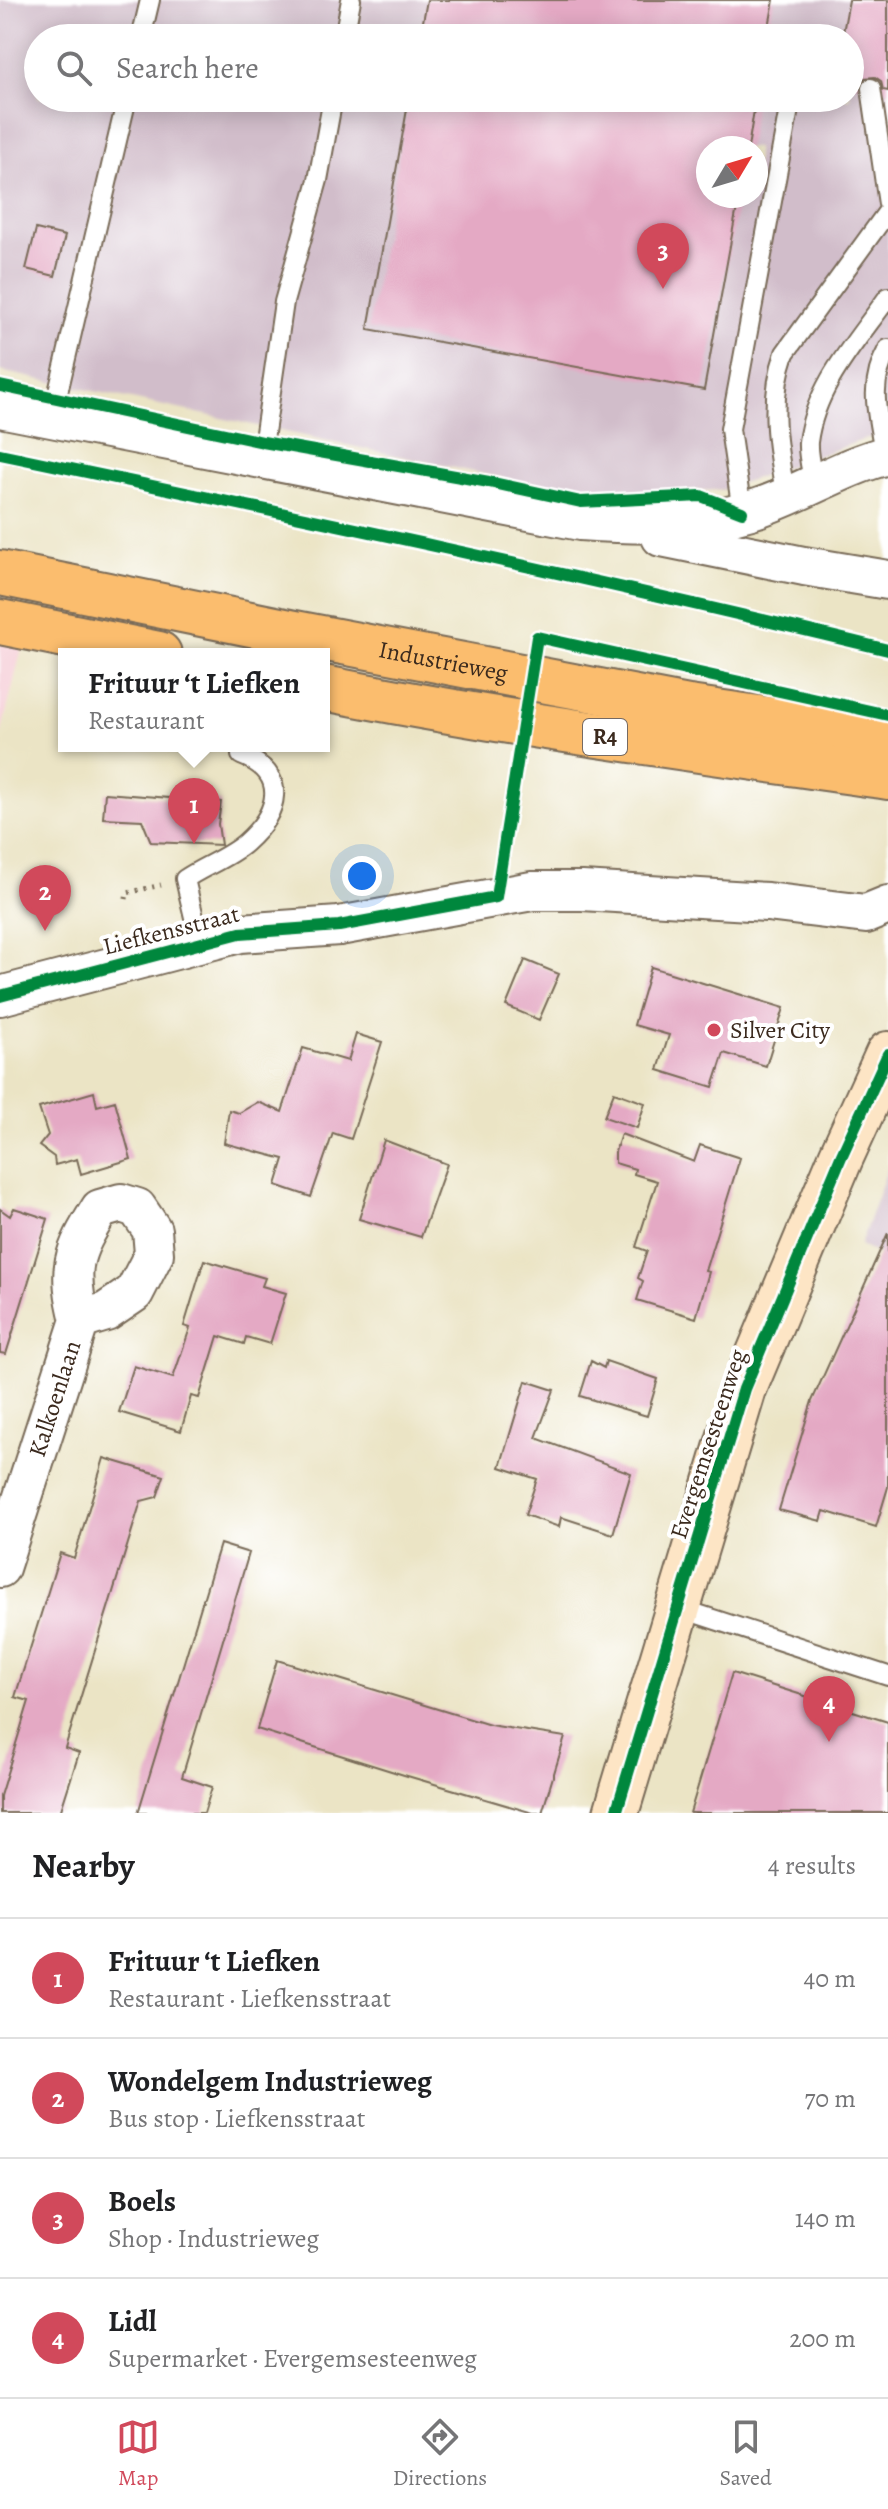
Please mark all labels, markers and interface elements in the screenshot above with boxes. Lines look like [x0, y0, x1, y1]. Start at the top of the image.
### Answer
search box [24, 24, 864, 112]
icon: search [52, 46, 96, 90]
text: Search here [116, 48, 259, 88]
north arrow [696, 136, 768, 208]
pin: 3 [637, 223, 689, 289]
street label: Industrieweg [376, 633, 511, 689]
popup [58, 648, 330, 752]
text: Frituur ‘t Liefken [88, 663, 300, 703]
text: Restaurant [88, 703, 205, 738]
road number: R4 [583, 719, 627, 755]
pin: 1 [168, 778, 220, 844]
your location [342, 856, 382, 896]
pin: 2 [19, 865, 71, 931]
street label: Liefkensstraat [99, 898, 243, 962]
place label: Silver City [730, 1014, 830, 1046]
marker: Silver City [705, 1021, 723, 1039]
street label: Kalkoenlaan [21, 1336, 88, 1461]
street label: Evergemsesteenweg [662, 1345, 754, 1543]
pin: 4 [803, 1676, 855, 1742]
text: Nearby [32, 1842, 135, 1889]
text: 4 results [768, 1848, 856, 1883]
text: Frituur ‘t Liefken [108, 1941, 320, 1981]
text: 1 [53, 1961, 63, 1996]
text: 40 m [804, 1961, 856, 1996]
text: Restaurant · Liefkensstraat [108, 1981, 391, 2016]
text: Wondelgem Industrieweg [108, 2061, 432, 2101]
text: 2 [52, 2081, 64, 2116]
text: 70 m [804, 2081, 856, 2116]
text: Bus stop · Liefkensstraat [108, 2101, 365, 2136]
text: Boels [108, 2181, 176, 2221]
text: 3 [52, 2201, 64, 2236]
text: 140 m [795, 2201, 856, 2236]
text: Shop · Industrieweg [108, 2221, 319, 2256]
text: Lidl [108, 2301, 157, 2341]
text: 4 [52, 2321, 64, 2356]
text: 200 m [789, 2321, 856, 2356]
text: Supermarket · Evergemsesteenweg [108, 2341, 477, 2376]
tab: Map [116, 2415, 160, 2493]
tab: Directions [393, 2415, 487, 2493]
tab: Saved [720, 2415, 772, 2493]

